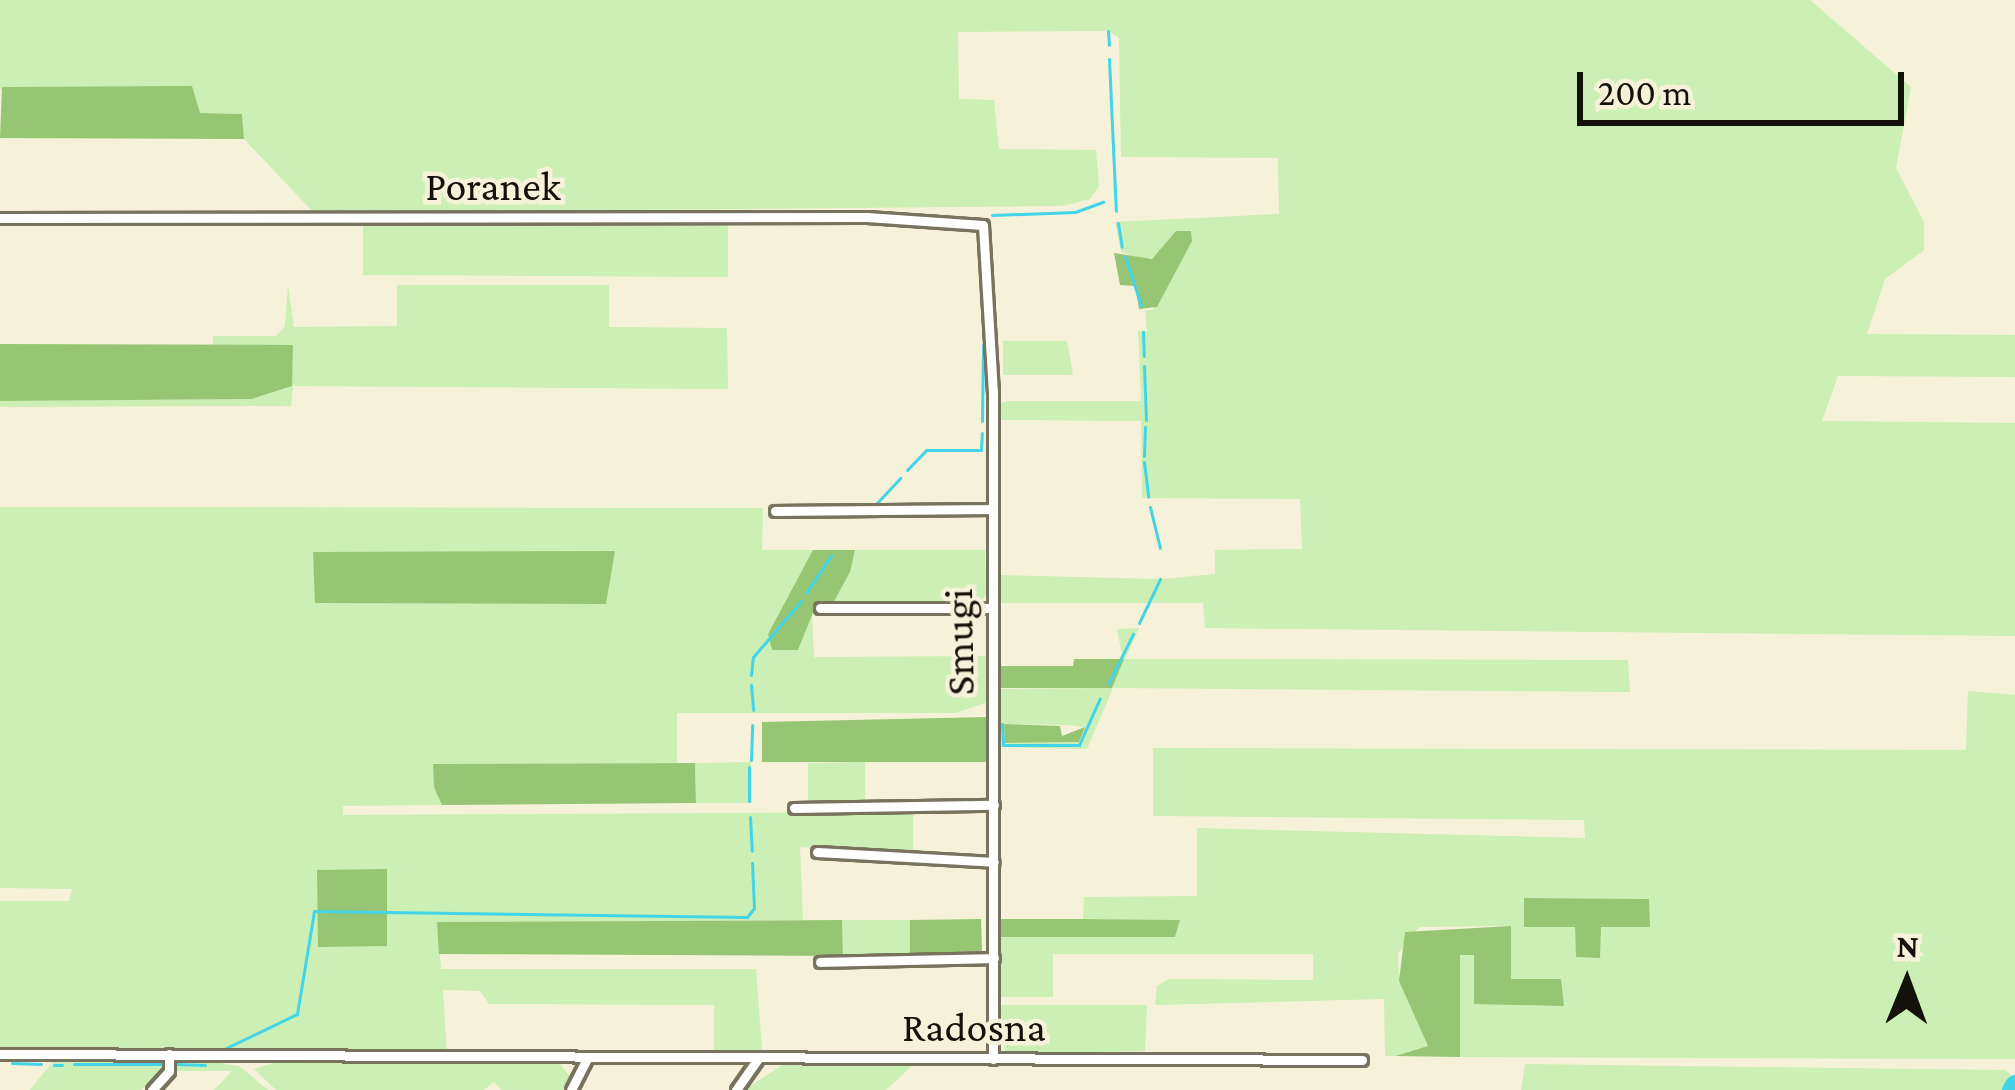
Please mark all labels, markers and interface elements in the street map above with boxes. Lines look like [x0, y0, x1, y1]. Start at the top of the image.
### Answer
scale bar [1583, 48, 1910, 122]
text: 200 m [1598, 73, 1692, 113]
street label: Poranek [425, 161, 561, 211]
street label: Smugi [933, 588, 985, 696]
north arrow [1847, 922, 1967, 1042]
text: N [1896, 927, 1919, 964]
street label: Radosna [902, 1002, 1046, 1052]

